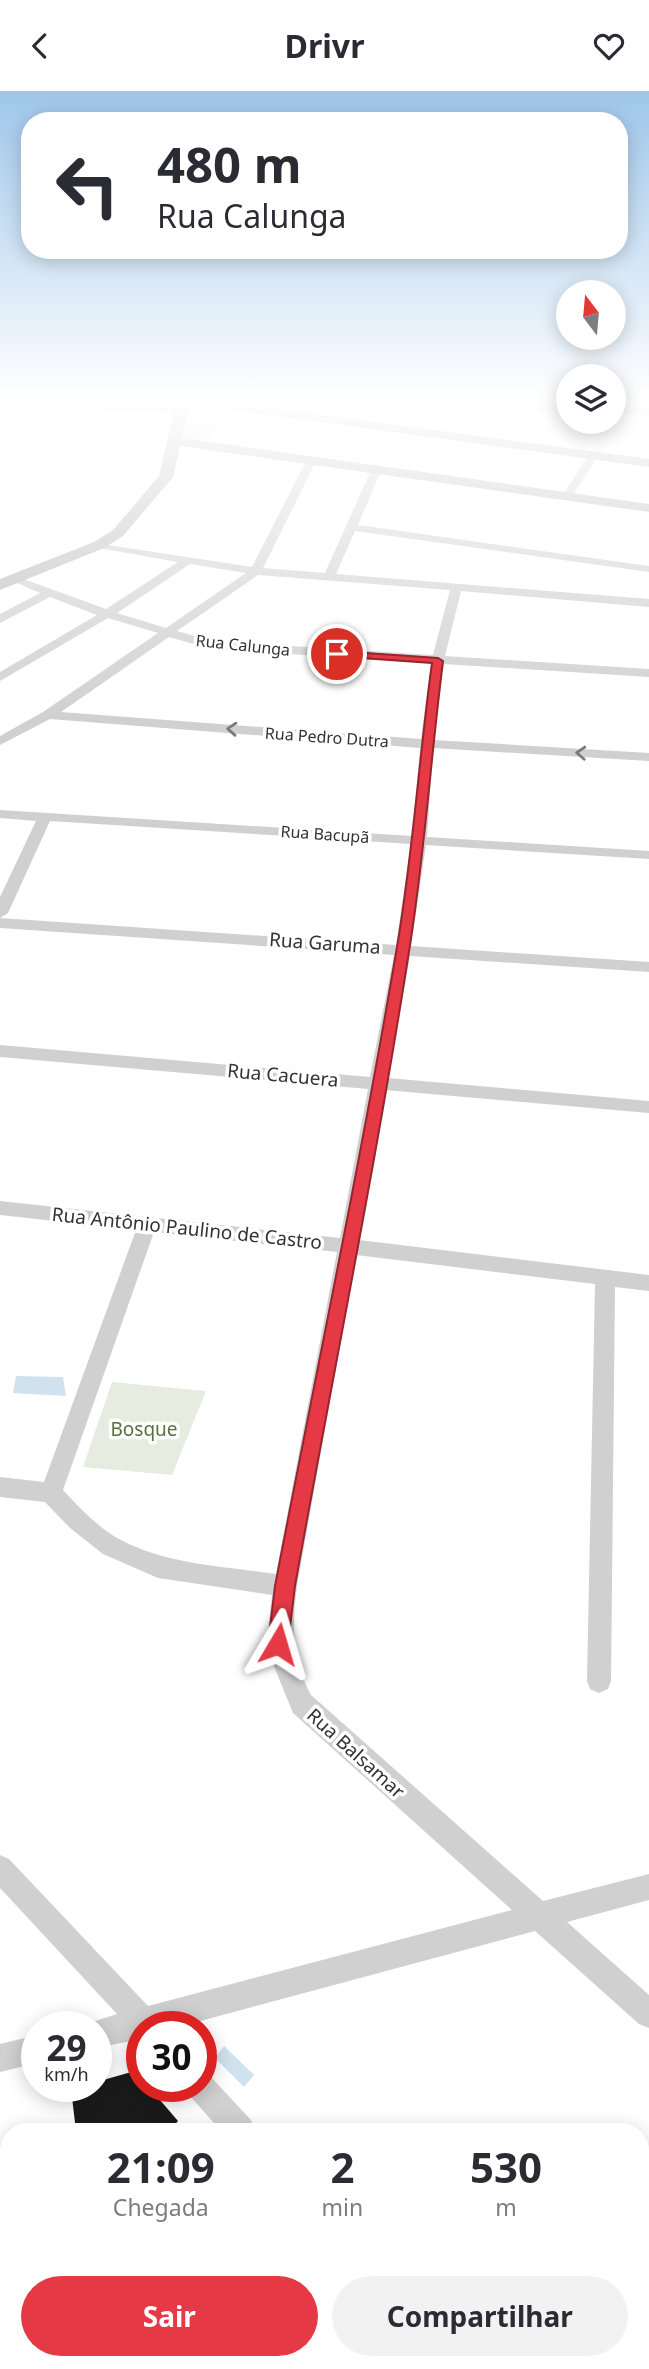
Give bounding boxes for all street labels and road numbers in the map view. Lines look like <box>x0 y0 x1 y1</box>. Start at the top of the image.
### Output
street label: Rua Calunga <box>195 629 291 661</box>
street label: Rua Pedro Dutra <box>264 722 390 752</box>
street label: Rua Bacupã <box>280 820 370 848</box>
street label: Rua Garuma <box>268 926 382 960</box>
street label: Rua Cacuera <box>226 1057 340 1093</box>
street label: Rua Antônio Paulino de Castro <box>51 1201 323 1255</box>
street label: Rua Balsamar <box>302 1702 411 1804</box>

